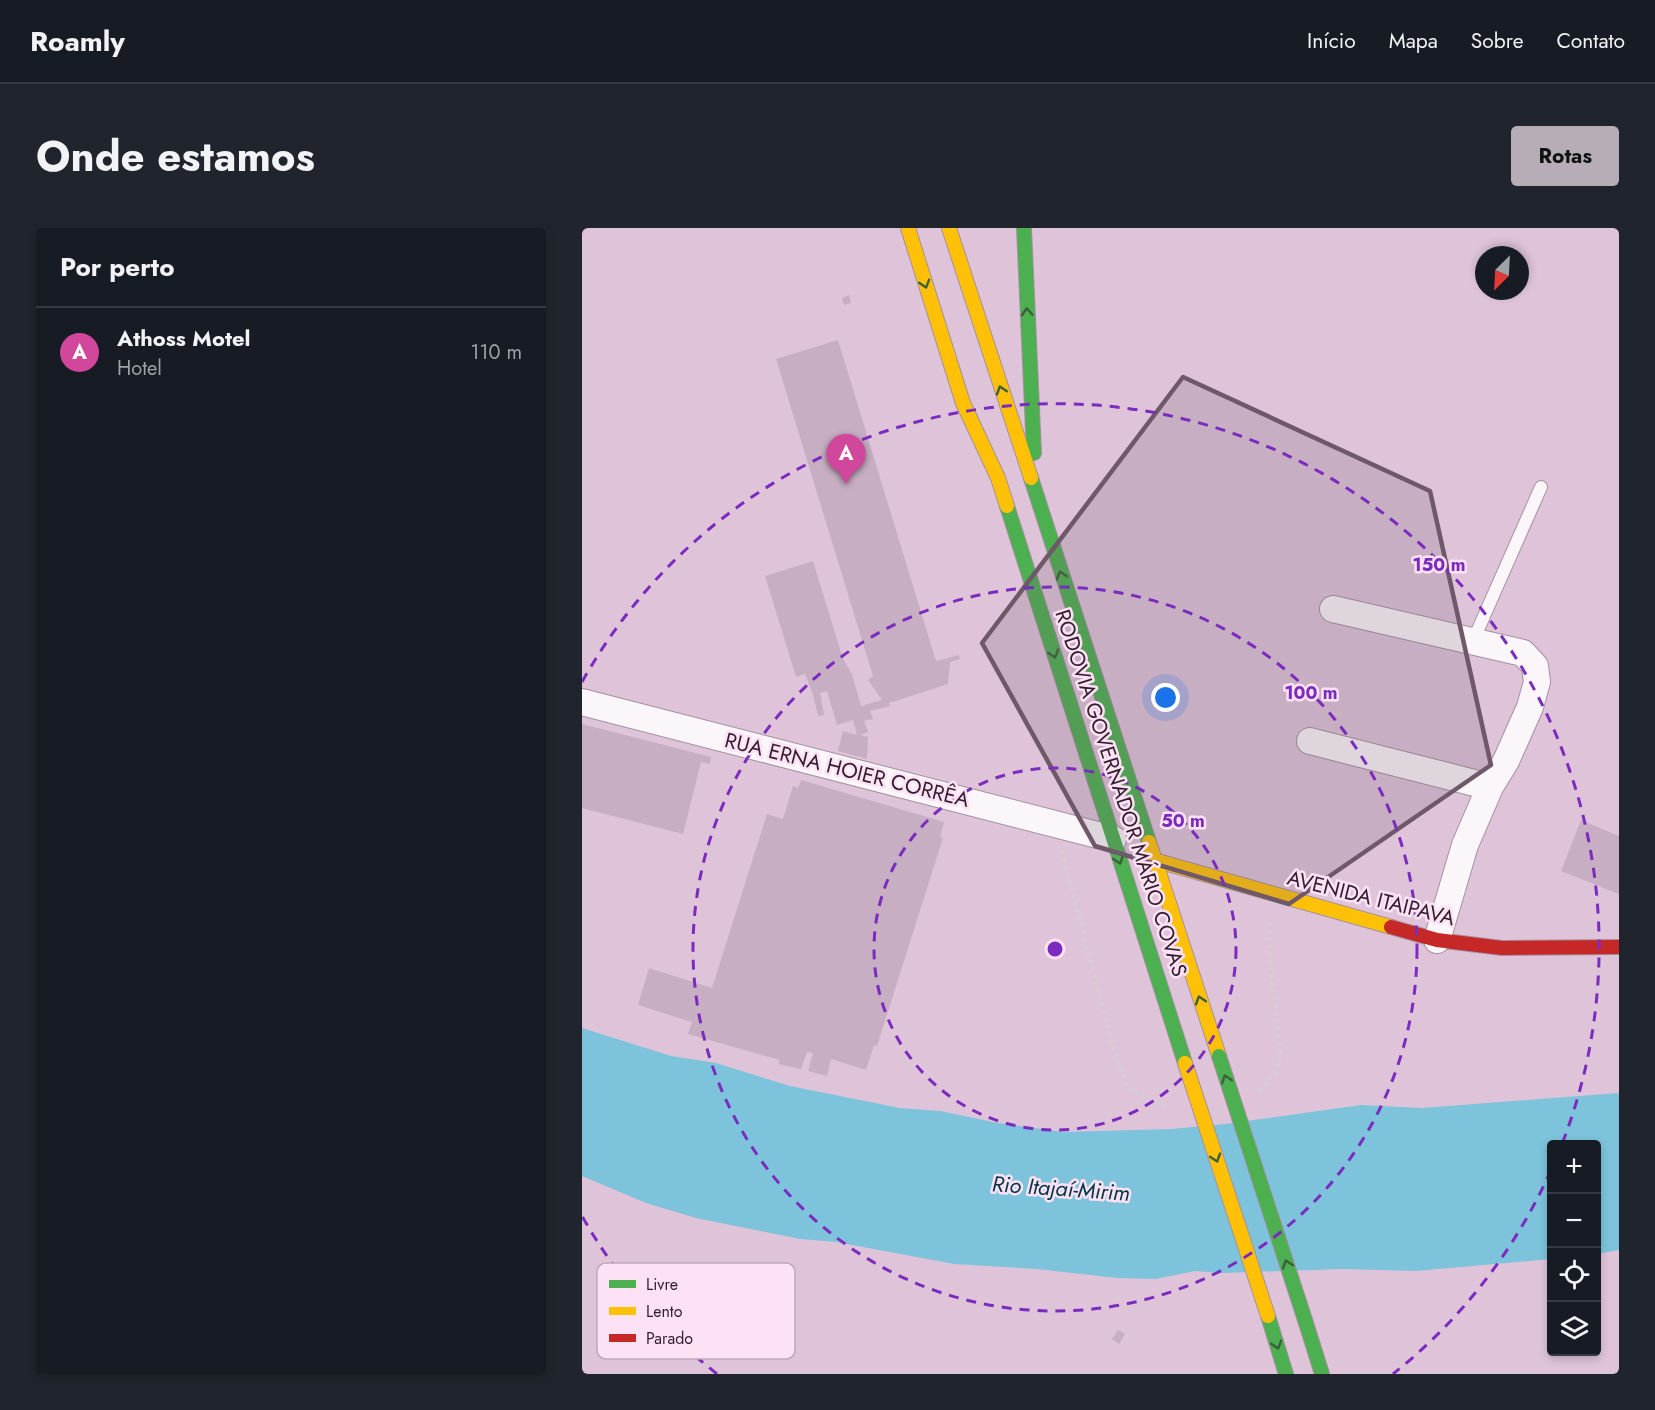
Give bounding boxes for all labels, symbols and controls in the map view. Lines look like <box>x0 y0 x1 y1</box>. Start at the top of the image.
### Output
text: Roamly <box>30 21 125 62</box>
text: Início <box>1307 26 1356 56</box>
text: Mapa <box>1389 26 1438 56</box>
text: Sobre <box>1471 26 1523 56</box>
text: Contato <box>1556 26 1625 56</box>
text: Onde estamos <box>36 126 315 187</box>
button: Rotas <box>1511 126 1619 186</box>
north arrow <box>1475 246 1529 300</box>
text: Por perto <box>60 248 174 286</box>
one-way arrow <box>918 278 930 289</box>
one-way arrow <box>1020 308 1033 317</box>
text: Athoss Motel <box>117 322 250 354</box>
text: A <box>72 338 87 367</box>
text: 110 m <box>470 338 522 367</box>
text: Hotel <box>117 354 162 383</box>
one-way arrow <box>996 385 1008 396</box>
pin: A <box>826 434 866 484</box>
text: 150 m <box>1413 552 1465 578</box>
one-way arrow <box>1056 570 1069 581</box>
street label: RODOVIA GOVERNADOR MÁRIO COVAS <box>1047 606 1195 980</box>
one-way arrow <box>1047 648 1059 659</box>
text: 100 m <box>1284 680 1338 706</box>
your location <box>1151 683 1180 712</box>
street label: RUA ERNA HOIER CORRÊA <box>722 725 973 815</box>
text: 50 m <box>1161 808 1205 834</box>
one-way arrow <box>1112 854 1125 865</box>
street label: AVENIDA ITAIPAVA <box>1284 863 1458 933</box>
centre of rings <box>1045 939 1065 959</box>
one-way arrow <box>1195 995 1207 1006</box>
one-way arrow <box>1221 1074 1233 1085</box>
map controls <box>1547 1140 1601 1356</box>
button: + <box>1547 1140 1601 1194</box>
one-way arrow <box>1209 1152 1222 1163</box>
water label: Rio Itajaí-Mirim <box>991 1167 1131 1209</box>
button: − <box>1547 1194 1601 1248</box>
button: locate <box>1547 1248 1601 1302</box>
one-way arrow <box>1281 1259 1294 1270</box>
legend <box>597 1263 795 1359</box>
text: Livre <box>646 1273 678 1296</box>
text: Lento <box>646 1300 683 1323</box>
button: layers <box>1547 1302 1601 1356</box>
text: Parado <box>646 1327 693 1350</box>
one-way arrow <box>1270 1339 1282 1350</box>

